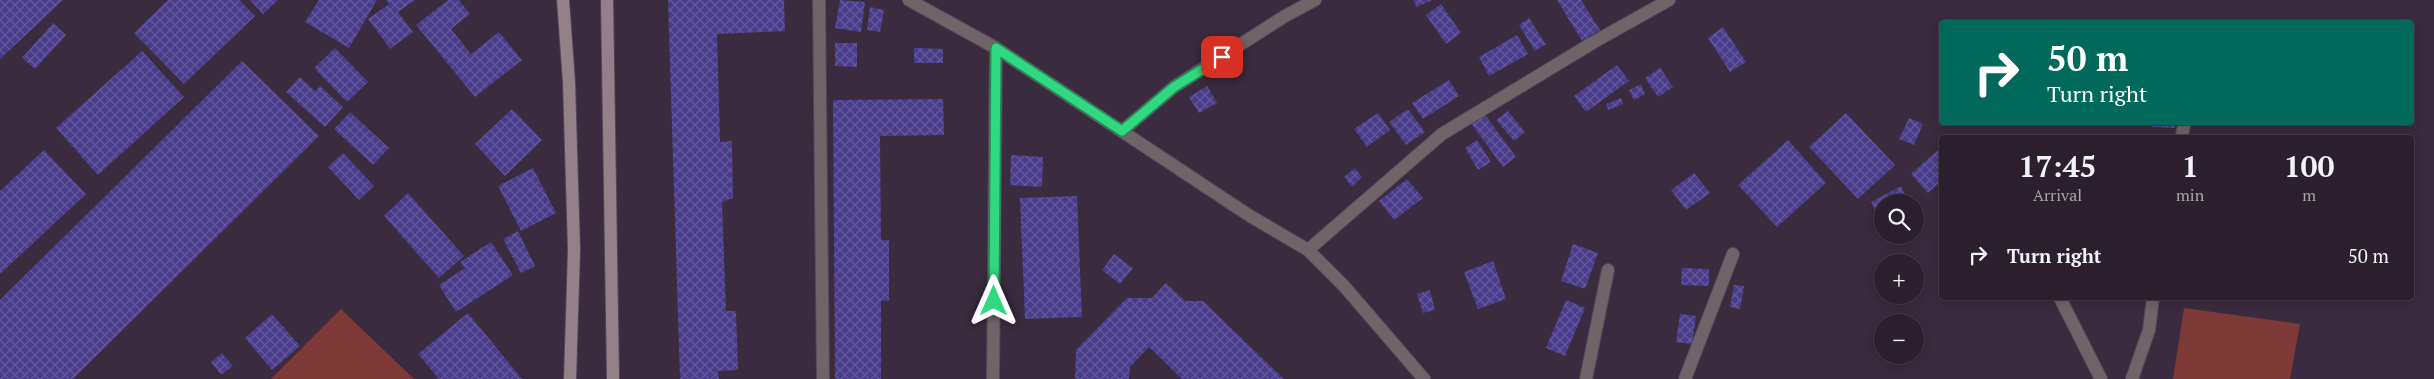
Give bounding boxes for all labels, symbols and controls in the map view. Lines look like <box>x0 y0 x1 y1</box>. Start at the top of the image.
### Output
text: 50 m <box>2047 35 2128 81</box>
pin <box>1201 36 1243 78</box>
icon: right <box>1964 40 2029 105</box>
icon: arrive <box>1208 43 1236 71</box>
text: Turn right <box>2047 79 2147 108</box>
text: 17:45 <box>2018 146 2097 186</box>
text: 1 <box>2182 146 2199 186</box>
text: 100 <box>2284 146 2335 186</box>
text: Arrival <box>2033 184 2082 206</box>
text: min <box>2176 184 2204 206</box>
text: m <box>2302 184 2316 206</box>
map controls <box>1874 194 1924 364</box>
button: search <box>1874 194 1924 244</box>
icon: right <box>1964 241 1992 269</box>
text: Turn right <box>2007 243 2101 268</box>
text: 50 m <box>2348 243 2389 268</box>
button: + <box>1874 254 1924 304</box>
position arrow <box>967 274 1019 326</box>
button: − <box>1874 314 1924 364</box>

